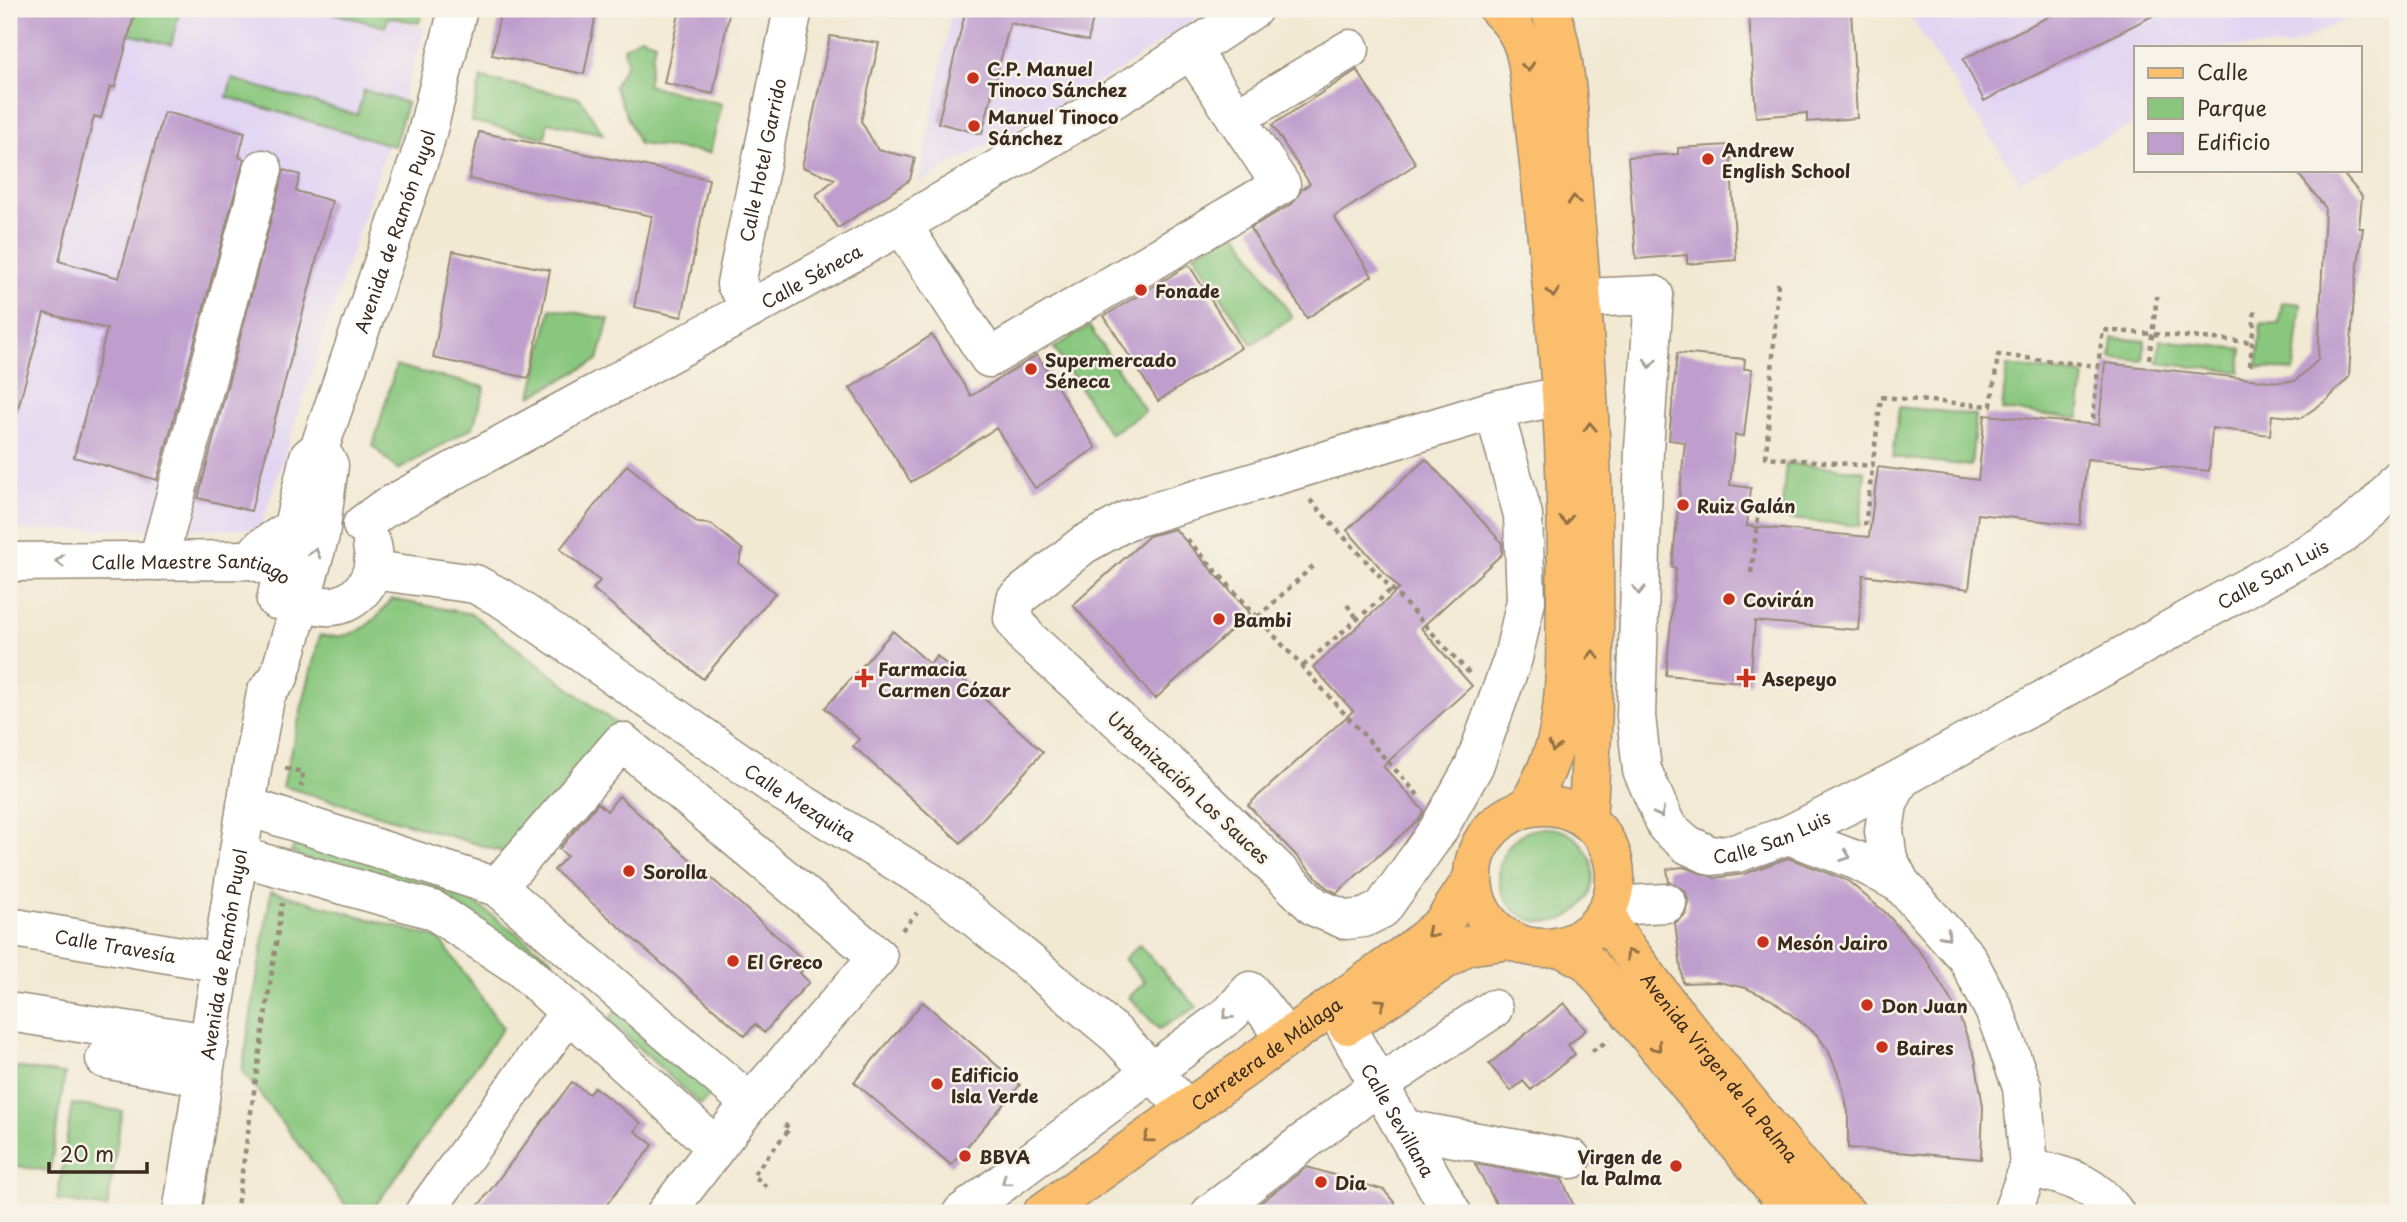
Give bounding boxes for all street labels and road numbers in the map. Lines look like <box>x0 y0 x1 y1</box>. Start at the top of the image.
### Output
street label: Calle Hotel Garrido <box>732 75 792 244</box>
street label: Avenida de Ramón Puyol <box>347 127 441 336</box>
street label: Calle Séneca <box>756 236 867 314</box>
street label: Calle San Luis <box>2212 532 2333 615</box>
street label: Calle Maestre Santiago <box>91 547 298 590</box>
street label: Urbanización Los Sauces <box>1102 704 1276 870</box>
street label: Calle Mezquita <box>739 756 862 848</box>
street label: Calle San Luis <box>1711 803 1835 869</box>
street label: Avenida de Ramón Puyol <box>193 847 253 1062</box>
street label: Calle Travesía <box>53 921 179 969</box>
street label: Avenida Virgen de la Palma <box>1635 967 1806 1168</box>
street label: Carretera de Málaga <box>1185 990 1347 1116</box>
street label: Calle Sevillana <box>1355 1058 1442 1182</box>

